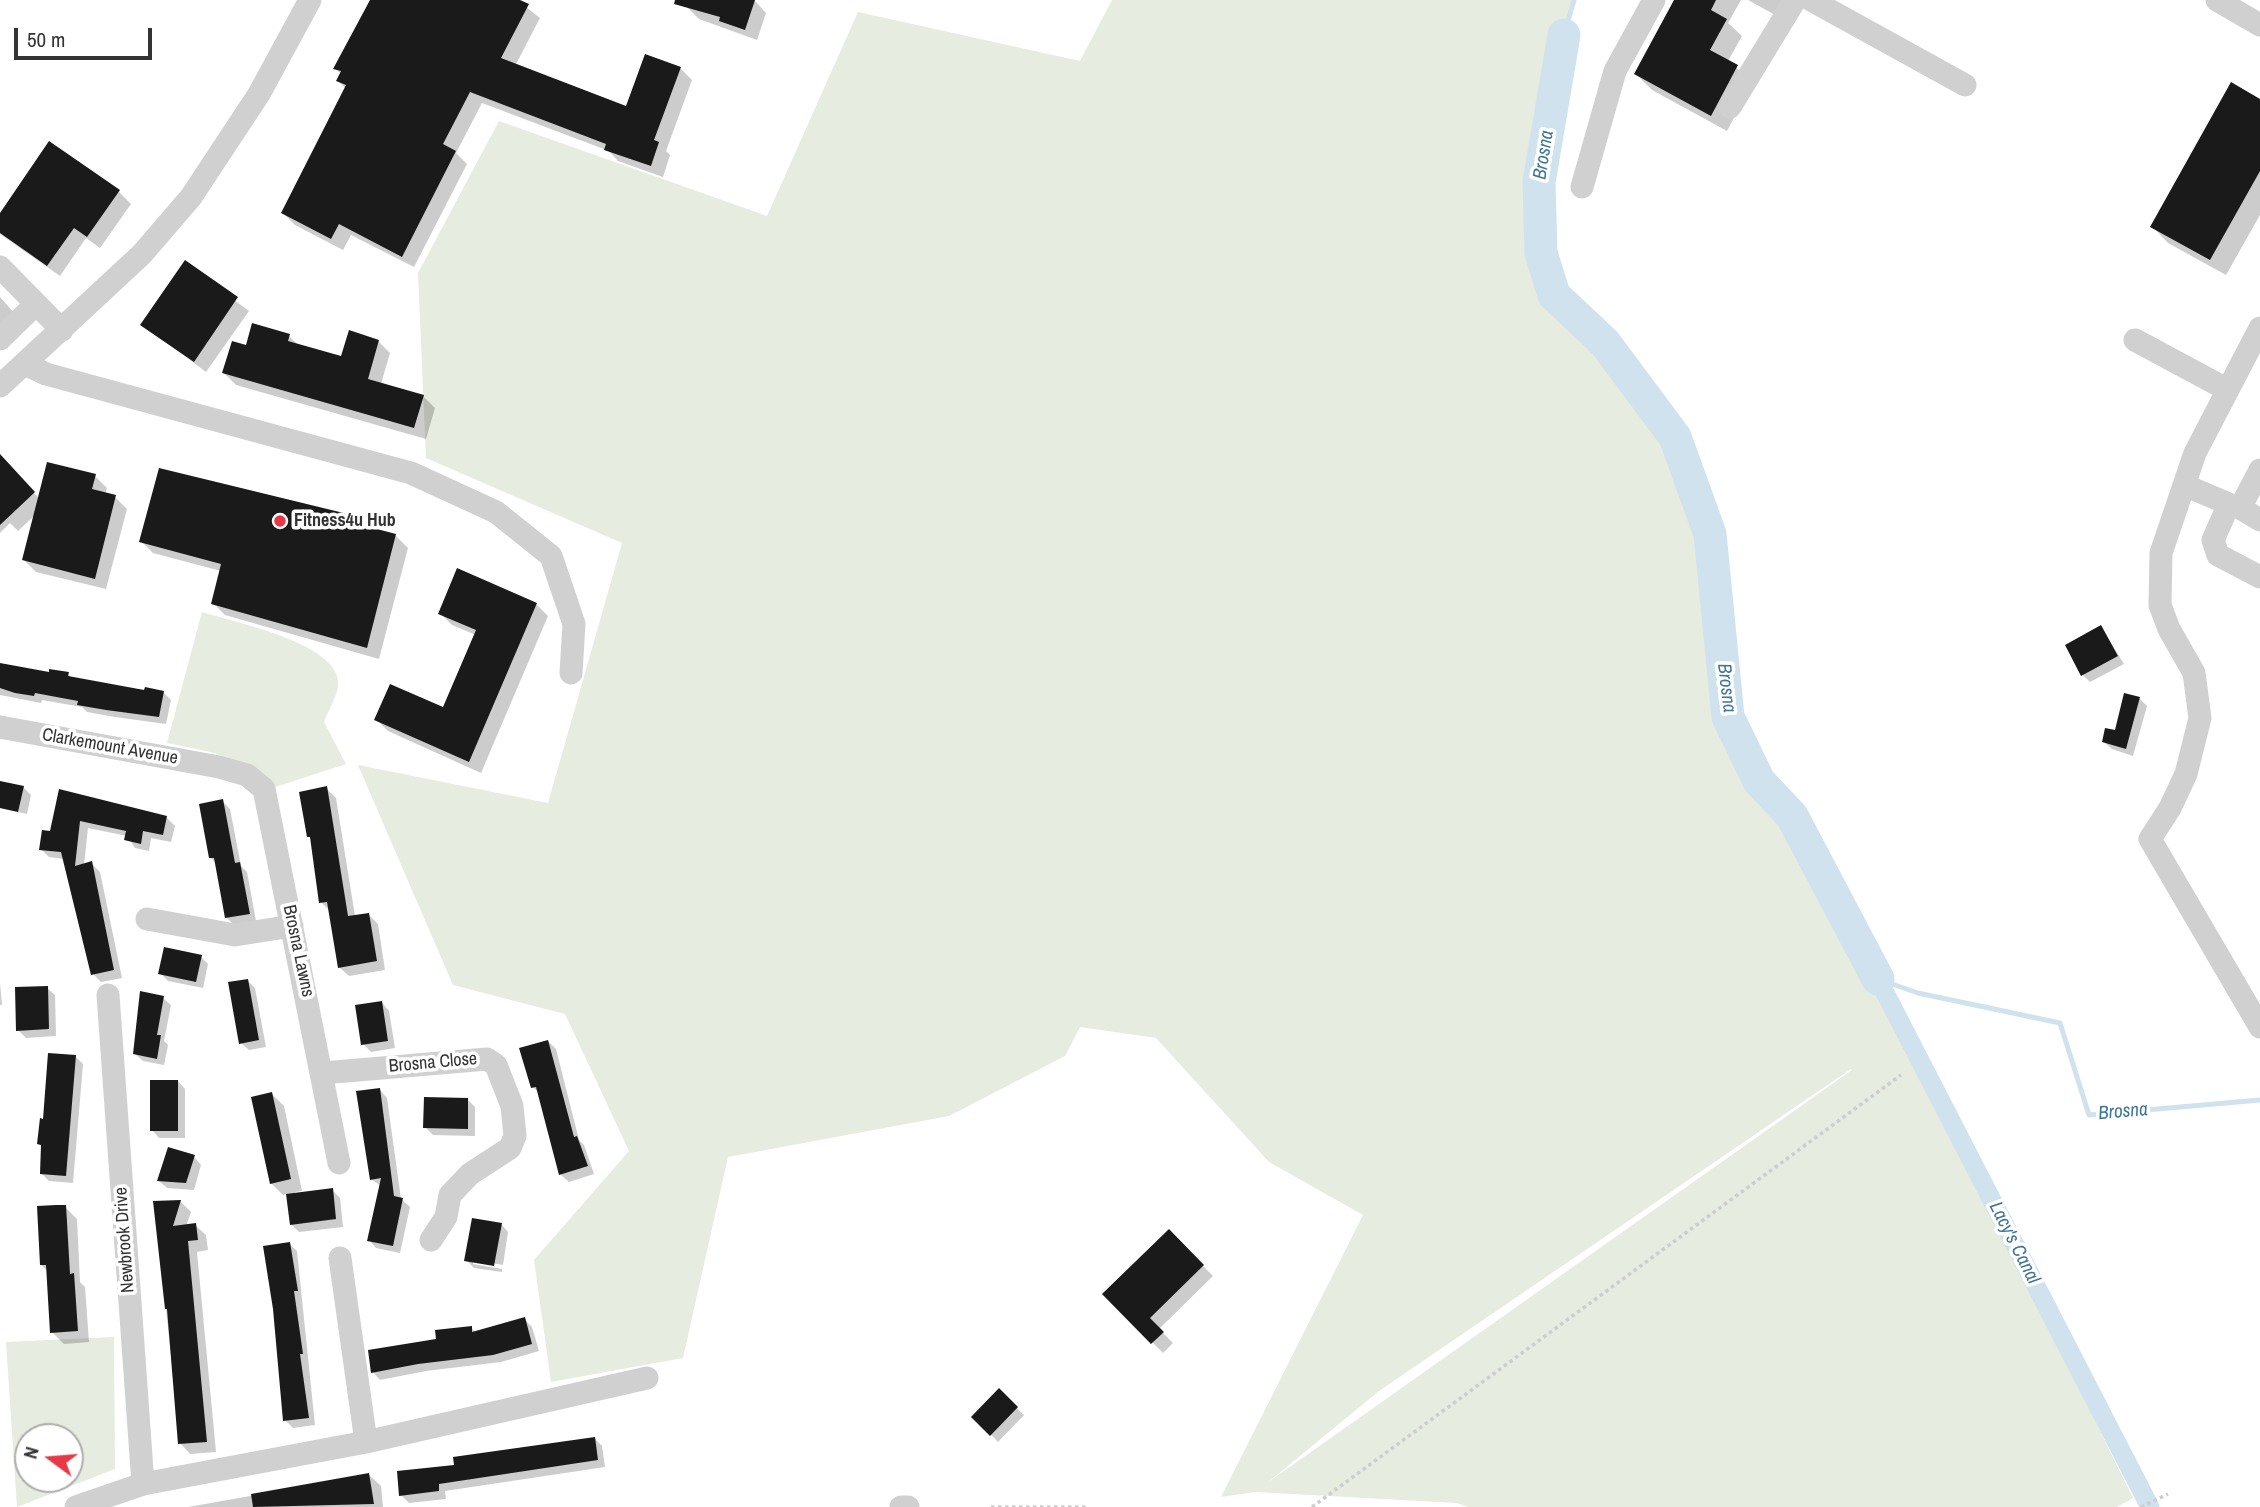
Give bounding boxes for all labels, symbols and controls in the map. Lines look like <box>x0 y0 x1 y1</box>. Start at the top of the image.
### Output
scale bar <box>18 14 156 58</box>
text: 50 m <box>27 25 65 54</box>
water label: Brosna <box>1529 129 1559 181</box>
place label: Fitness4u Hub <box>294 510 396 532</box>
marker: Fitness4u Hub <box>272 513 288 529</box>
water label: Brosna <box>1712 662 1740 714</box>
street label: Clarkemount Avenue <box>40 724 180 770</box>
street label: Brosna Lawns <box>278 903 318 999</box>
street label: Brosna Close <box>388 1048 478 1078</box>
water label: Brosna <box>2097 1098 2149 1126</box>
street label: Newbrook Drive <box>111 1186 139 1294</box>
water label: Lacy's Canal <box>1984 1198 2044 1288</box>
north arrow <box>14 1423 84 1493</box>
text: N <box>17 1444 45 1462</box>

